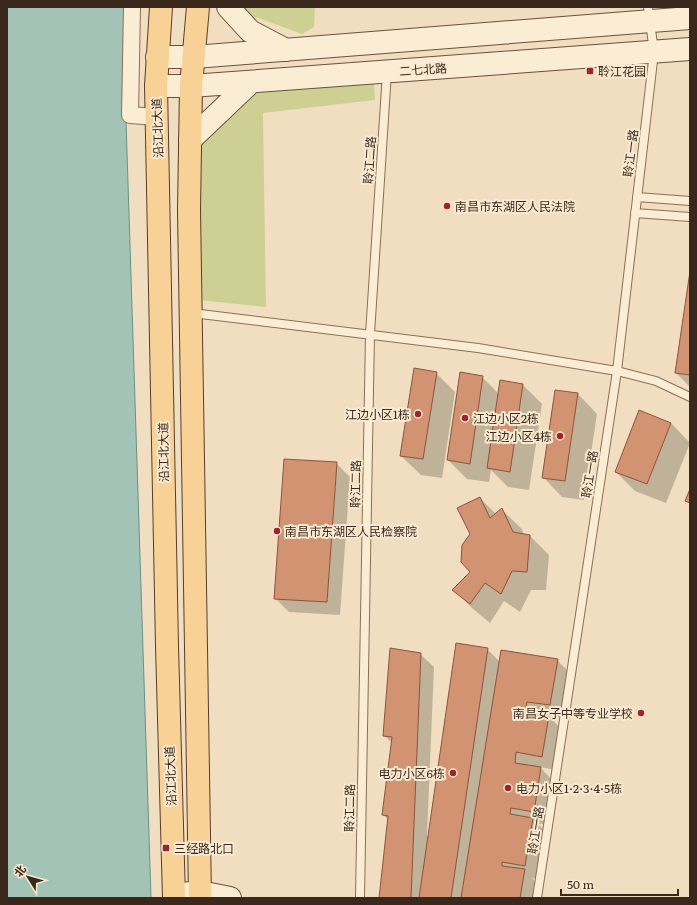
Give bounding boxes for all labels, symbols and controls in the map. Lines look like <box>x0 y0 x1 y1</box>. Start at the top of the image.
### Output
street label: 二七北路 <box>398 58 448 80</box>
place label: 聆江花园 <box>598 62 646 80</box>
marker: 聆江花园 <box>585 66 595 76</box>
street label: 沿江北大道 <box>147 98 167 158</box>
street label: 聆江一路 <box>618 128 642 178</box>
street label: 聆江二路 <box>358 135 380 185</box>
place label: 南昌市东湖区人民法院 <box>455 197 575 215</box>
marker: 南昌市东湖区人民法院 <box>442 201 452 211</box>
place label: 江边小区1栋 <box>345 405 410 423</box>
marker: 江边小区1栋 <box>413 409 423 419</box>
place label: 江边小区2栋 <box>473 409 539 427</box>
marker: 江边小区2栋 <box>460 413 470 423</box>
street label: 沿江北大道 <box>153 422 173 482</box>
place label: 江边小区4栋 <box>485 427 552 445</box>
marker: 江边小区4栋 <box>555 431 565 441</box>
street label: 聆江一路 <box>576 449 602 499</box>
street label: 聆江二路 <box>346 460 364 508</box>
place label: 南昌市东湖区人民检察院 <box>285 522 417 540</box>
marker: 南昌市东湖区人民检察院 <box>272 526 282 536</box>
place label: 南昌女子中等专业学校 <box>513 704 633 722</box>
marker: 南昌女子中等专业学校 <box>636 708 646 718</box>
street label: 沿江北大道 <box>160 746 180 806</box>
place label: 电力小区6栋 <box>379 764 445 782</box>
marker: 电力小区6栋 <box>448 768 458 778</box>
place label: 电力小区1·2·3·4·5栋 <box>516 779 622 797</box>
marker: 电力小区1·2·3·4·5栋 <box>503 783 513 793</box>
street label: 聆江二路 <box>340 784 358 832</box>
street label: 聆江一路 <box>522 805 548 855</box>
place label: 三经路北口 <box>174 839 234 857</box>
marker: 三经路北口 <box>161 843 171 853</box>
north arrow <box>8 857 48 897</box>
text: 北 <box>10 861 29 880</box>
scale bar <box>561 871 678 897</box>
text: 50 m <box>567 875 594 893</box>

